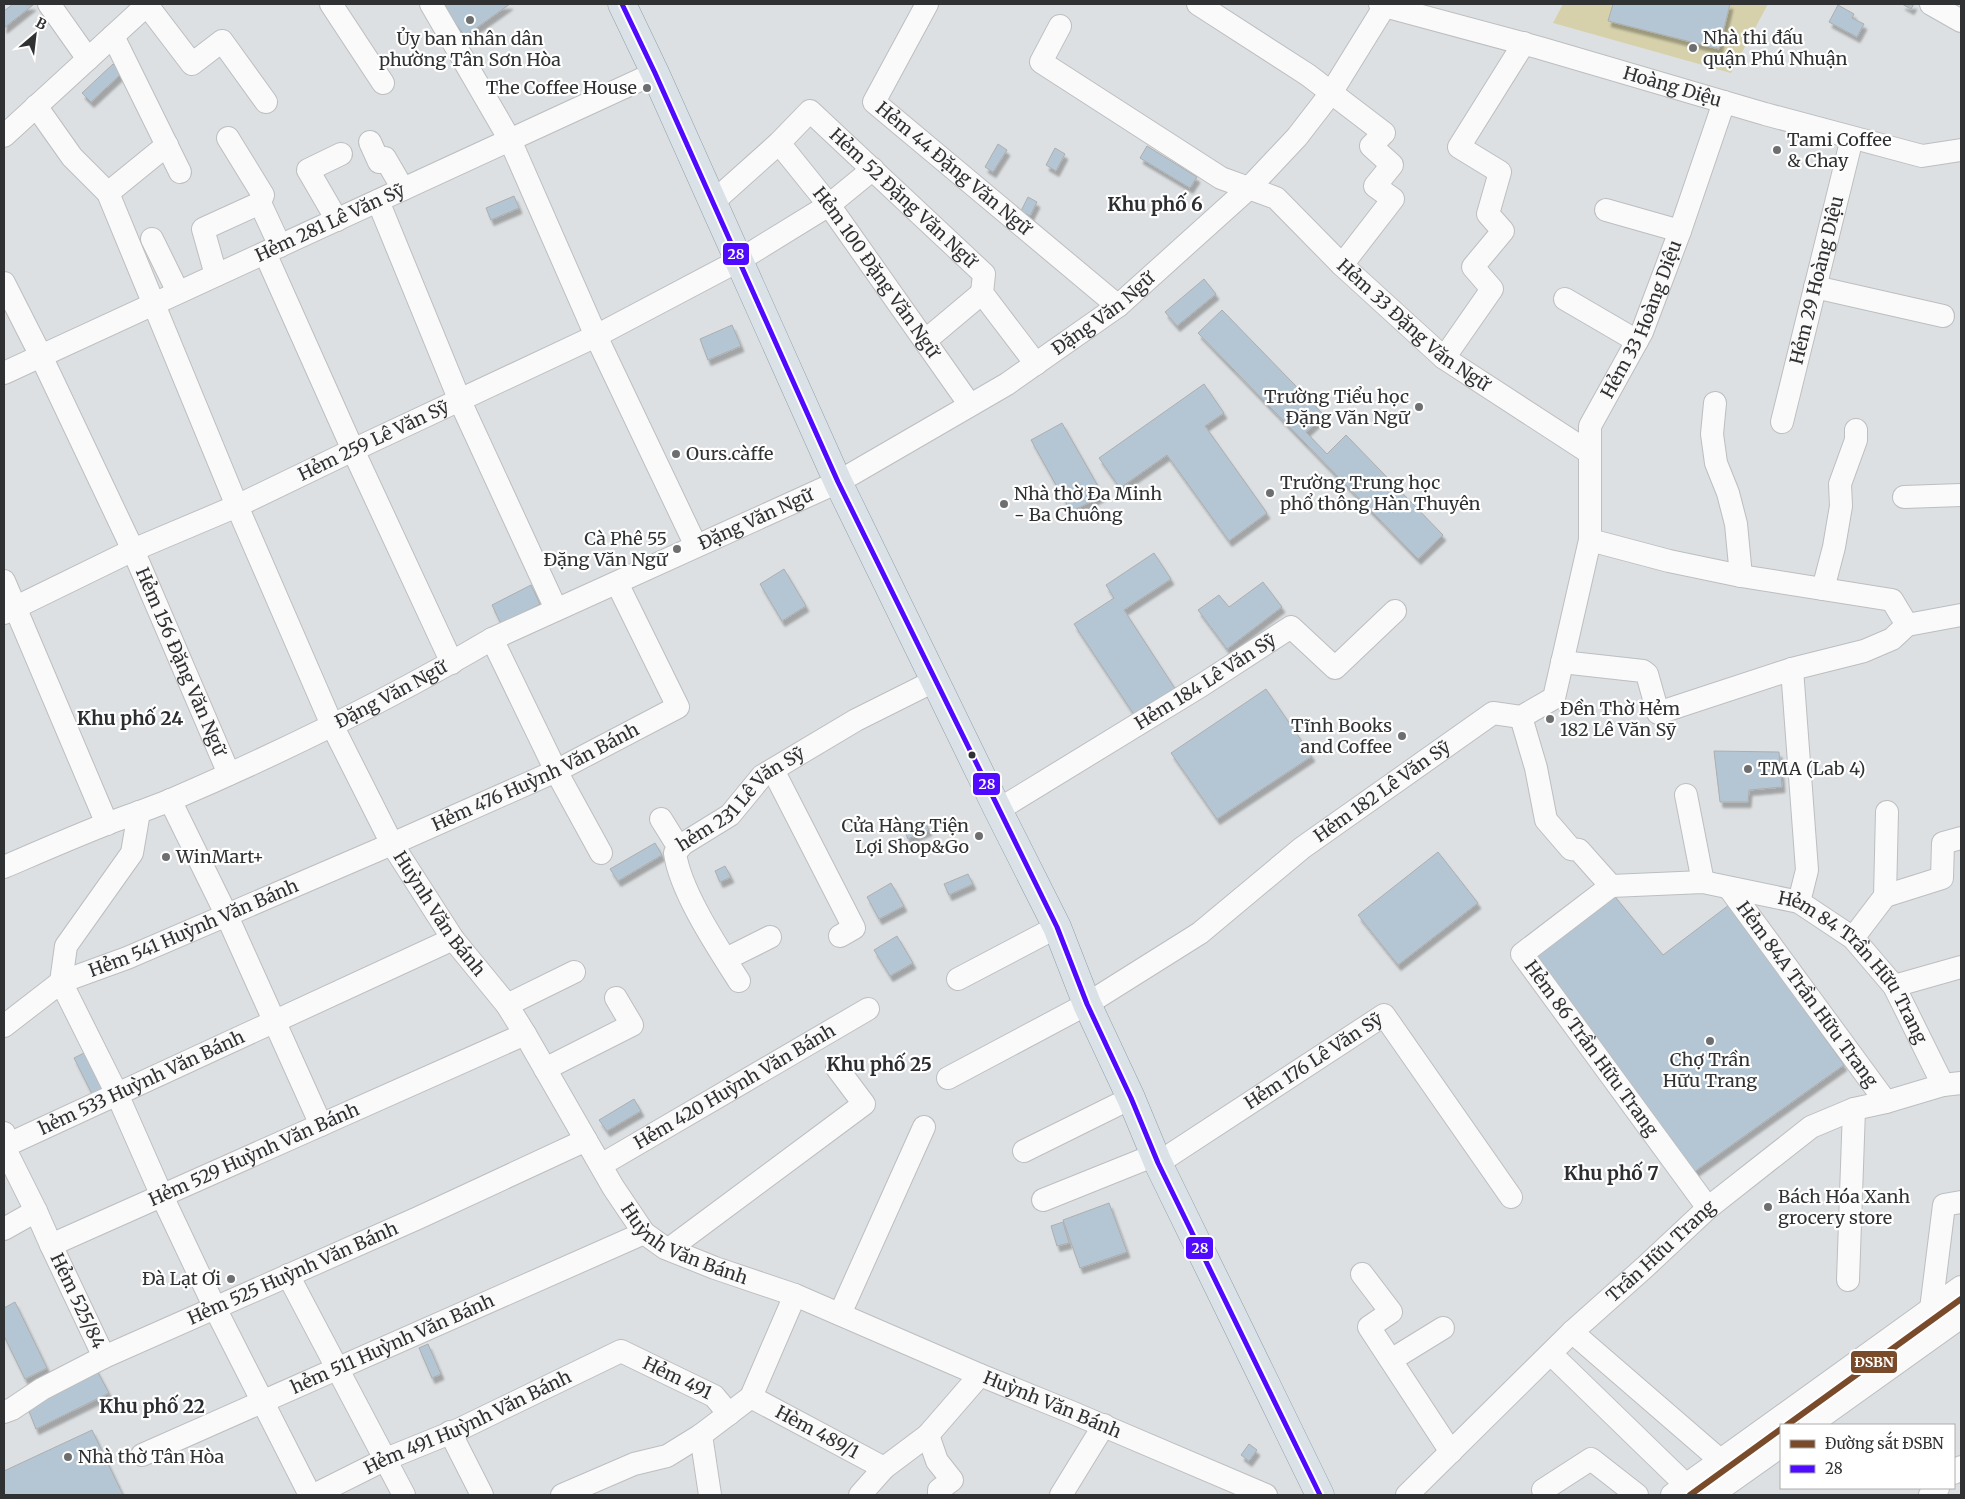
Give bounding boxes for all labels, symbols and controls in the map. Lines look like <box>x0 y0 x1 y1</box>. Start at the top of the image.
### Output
north arrow <box>10 10 60 60</box>
text: B <box>33 13 50 34</box>
marker: Ủy ban nhân dân phường Tân Sơn Hòa <box>464 14 476 26</box>
place label: Nhà thi đấu quận Phú Nhuận <box>1703 26 1848 70</box>
place label: Ủy ban nhân dân phường Tân Sơn Hòa <box>379 27 561 71</box>
marker: Nhà thi đấu quận Phú Nhuận <box>1687 42 1699 54</box>
street label: Hoàng Diệu <box>1621 61 1724 112</box>
place label: The Coffee House <box>486 76 637 99</box>
marker: The Coffee House <box>641 82 653 94</box>
street label: Hẻm 44 Đặng Văn Ngữ <box>871 96 1038 241</box>
street label: Hẻm 52 Đặng Văn Ngữ <box>825 123 983 274</box>
place label: Tami Coffee & Chay <box>1787 128 1892 172</box>
marker: Tami Coffee & Chay <box>1771 144 1783 156</box>
street label: Hẻm 281 Lê Văn Sỹ <box>251 178 409 267</box>
street label: Hẻm 100 Đặng Văn Ngữ <box>808 182 946 363</box>
district label: Khu phố 6 <box>1107 192 1203 216</box>
street label: Hẻm 29 Hoàng Diệu <box>1785 194 1848 367</box>
street label: Hẻm 33 Hoàng Diệu <box>1596 237 1687 402</box>
line badge: 28 <box>722 242 750 266</box>
text: 28 <box>728 245 745 263</box>
street label: Hẻm 33 Đặng Văn Ngữ <box>1332 254 1496 397</box>
street label: Đặng Văn Ngữ <box>1047 266 1160 360</box>
place label: Trường Tiểu học Đặng Văn Ngữ <box>1264 385 1411 429</box>
street label: Hẻm 259 Lê Văn Sỹ <box>294 394 453 486</box>
marker: Trường Tiểu học Đặng Văn Ngữ <box>1413 401 1425 413</box>
place label: Ours.càffe <box>686 442 773 465</box>
marker: Ours.càffe <box>670 448 682 460</box>
place label: Trường Trung học phổ thông Hàn Thuyên <box>1280 471 1481 515</box>
street label: Đặng Văn Ngữ <box>695 482 818 555</box>
place label: Nhà thờ Đa Minh - Ba Chuông <box>1014 482 1162 526</box>
marker: Trường Trung học phổ thông Hàn Thuyên <box>1264 487 1276 499</box>
marker: Nhà thờ Đa Minh - Ba Chuông <box>998 498 1010 510</box>
place label: Cà Phê 55 Đặng Văn Ngữ <box>544 527 669 571</box>
marker: Cà Phê 55 Đặng Văn Ngữ <box>671 543 683 555</box>
street label: Hẻm 156 Đặng Văn Ngữ <box>131 564 232 760</box>
street label: Hẻm 184 Lê Văn Sỹ <box>1130 628 1281 734</box>
street label: Đặng Văn Ngữ <box>331 654 452 733</box>
place label: Đền Thờ Hẻm 182 Lê Văn Sỹ <box>1560 697 1680 741</box>
district label: Khu phố 24 <box>77 706 183 730</box>
marker: Đền Thờ Hẻm 182 Lê Văn Sỹ <box>1544 713 1556 725</box>
place label: Tĩnh Books and Coffee <box>1291 714 1392 758</box>
street label: Hẻm 476 Huỳnh Văn Bánh <box>428 718 643 836</box>
marker: Tĩnh Books and Coffee <box>1396 730 1408 742</box>
street label: Hẻm 182 Lê Văn Sỹ <box>1309 734 1455 847</box>
street label: hẻm 231 Lê Văn Sỹ <box>672 741 809 856</box>
unlabelled marker <box>967 750 977 760</box>
place label: TMA (Lab 4) <box>1758 757 1866 780</box>
marker: TMA (Lab 4) <box>1742 763 1754 775</box>
line badge: 28 <box>972 772 1001 796</box>
text: 28 <box>979 775 996 793</box>
place label: Cửa Hàng Tiện Lợi Shop&Go <box>841 814 969 858</box>
marker: Cửa Hàng Tiện Lợi Shop&Go <box>973 830 985 842</box>
place label: WinMart+ <box>175 845 264 868</box>
street label: Huỳnh Văn Bánh <box>388 846 491 981</box>
marker: WinMart+ <box>160 851 172 863</box>
street label: Hẻm 541 Huỳnh Văn Bánh <box>85 874 302 982</box>
street label: Hẻm 84 Trần Hữu Trang <box>1776 886 1933 1047</box>
street label: Hẻm 84A Trần Hữu Trang <box>1732 897 1883 1092</box>
street label: Hẻm 86 Trần Hữu Trang <box>1520 956 1664 1141</box>
street label: Hẻm 176 Lê Văn Sỹ <box>1240 1007 1387 1114</box>
street label: Hẻm 420 Huỳnh Văn Bánh <box>630 1019 839 1154</box>
street label: hẻm 533 Huỳnh Văn Bánh <box>35 1025 248 1140</box>
marker: Chợ Trần Hữu Trang <box>1704 1035 1716 1047</box>
place label: Chợ Trần Hữu Trang <box>1663 1048 1757 1092</box>
district label: Khu phố 25 <box>826 1052 932 1076</box>
street label: Hẻm 529 Huỳnh Văn Bánh <box>145 1097 363 1211</box>
district label: Khu phố 7 <box>1563 1161 1659 1185</box>
place label: Bách Hóa Xanh grocery store <box>1778 1185 1910 1229</box>
street label: Trần Hữu Trang <box>1601 1195 1720 1307</box>
street label: Huỳnh Văn Bánh <box>616 1198 751 1289</box>
marker: Bách Hóa Xanh grocery store <box>1762 1201 1774 1213</box>
street label: Hẻm 525 Huỳnh Văn Bánh <box>184 1216 401 1329</box>
line badge: 28 <box>1185 1236 1214 1260</box>
text: 28 <box>1192 1239 1209 1257</box>
street label: Hẻm 525/84 <box>46 1249 110 1352</box>
place label: Đà Lạt Ơi <box>142 1267 221 1290</box>
marker: Đà Lạt Ơi <box>225 1273 237 1285</box>
street label: hẻm 511 Huỳnh Văn Bánh <box>287 1289 498 1399</box>
line badge: ĐSBN <box>1850 1350 1898 1374</box>
street label: Hẻm 491 <box>639 1351 716 1404</box>
text: ĐSBN <box>1854 1353 1894 1371</box>
street label: Hẻm 491 Huỳnh Văn Bánh <box>360 1365 575 1479</box>
street label: Huỳnh Văn Bánh <box>980 1366 1125 1443</box>
district label: Khu phố 22 <box>99 1394 205 1418</box>
street label: Hèm 489/1 <box>772 1400 863 1464</box>
legend <box>1780 1424 1955 1489</box>
text: Đường sắt ĐSBN <box>1825 1431 1944 1453</box>
place label: Nhà thờ Tân Hòa <box>78 1445 224 1468</box>
marker: Nhà thờ Tân Hòa <box>62 1451 74 1463</box>
text: 28 <box>1825 1459 1843 1478</box>

